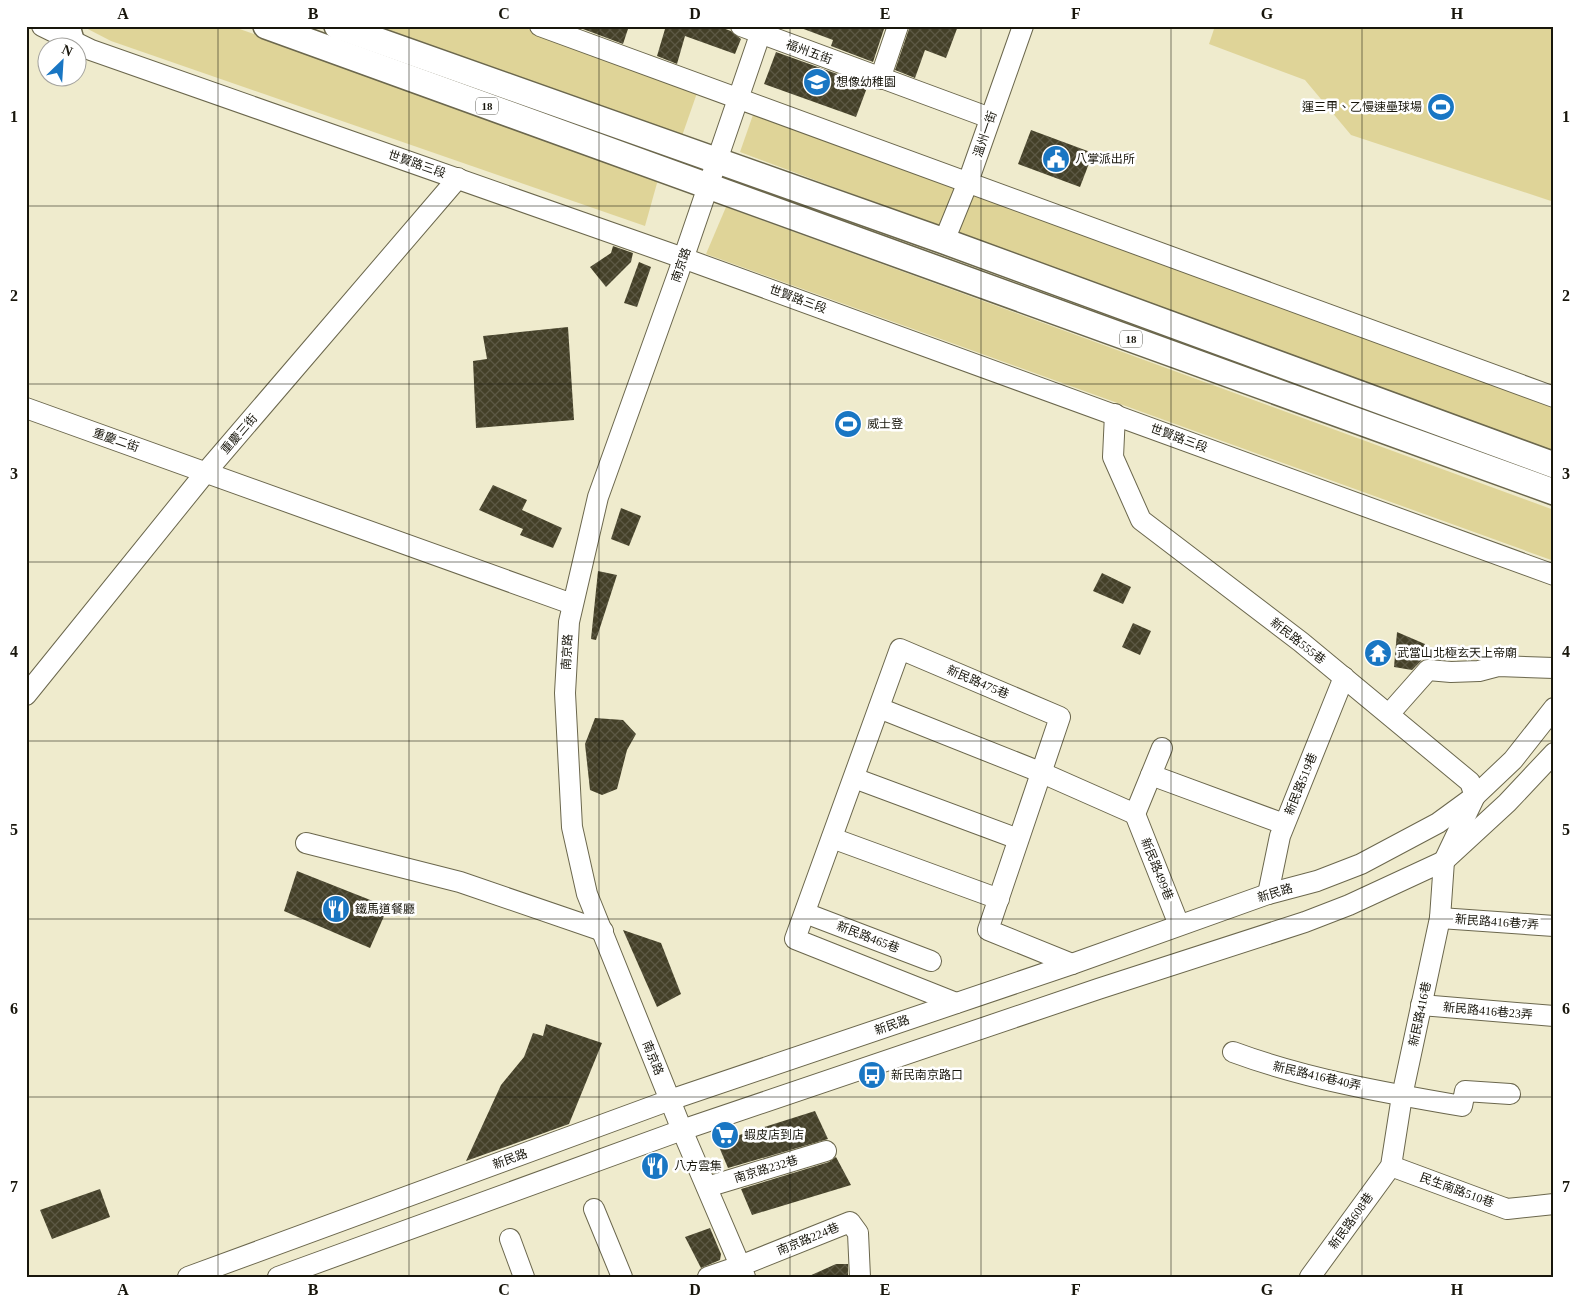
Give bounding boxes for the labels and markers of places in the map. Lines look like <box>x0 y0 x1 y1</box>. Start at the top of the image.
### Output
school or university icon: 想像幼稚園 <box>802 67 832 97</box>
place label: 想像幼稚園 <box>836 75 896 89</box>
sports icon: 運三甲、乙慢速壘球場 <box>1426 92 1456 122</box>
place label: 運三甲、乙慢速壘球場 <box>1302 100 1422 114</box>
public building icon: 八掌派出所 <box>1041 144 1071 174</box>
place label: 八掌派出所 <box>1075 152 1135 166</box>
sports icon: 威士登 <box>833 409 863 439</box>
place label: 威士登 <box>867 417 903 431</box>
temple icon: 武當山北極玄天上帝廟 <box>1363 638 1393 668</box>
place label: 武當山北極玄天上帝廟 <box>1397 646 1517 660</box>
restaurant icon: 鐵馬道餐廳 <box>321 894 351 924</box>
place label: 鐵馬道餐廳 <box>355 902 415 916</box>
bus stop icon: 新民南京路口 <box>857 1060 887 1090</box>
place label: 新民南京路口 <box>891 1068 963 1082</box>
supermarket icon: 蝦皮店到店 <box>710 1120 740 1150</box>
place label: 蝦皮店到店 <box>744 1128 804 1142</box>
restaurant icon: 八方雲集 <box>640 1151 670 1181</box>
place label: 八方雲集 <box>674 1159 722 1173</box>

